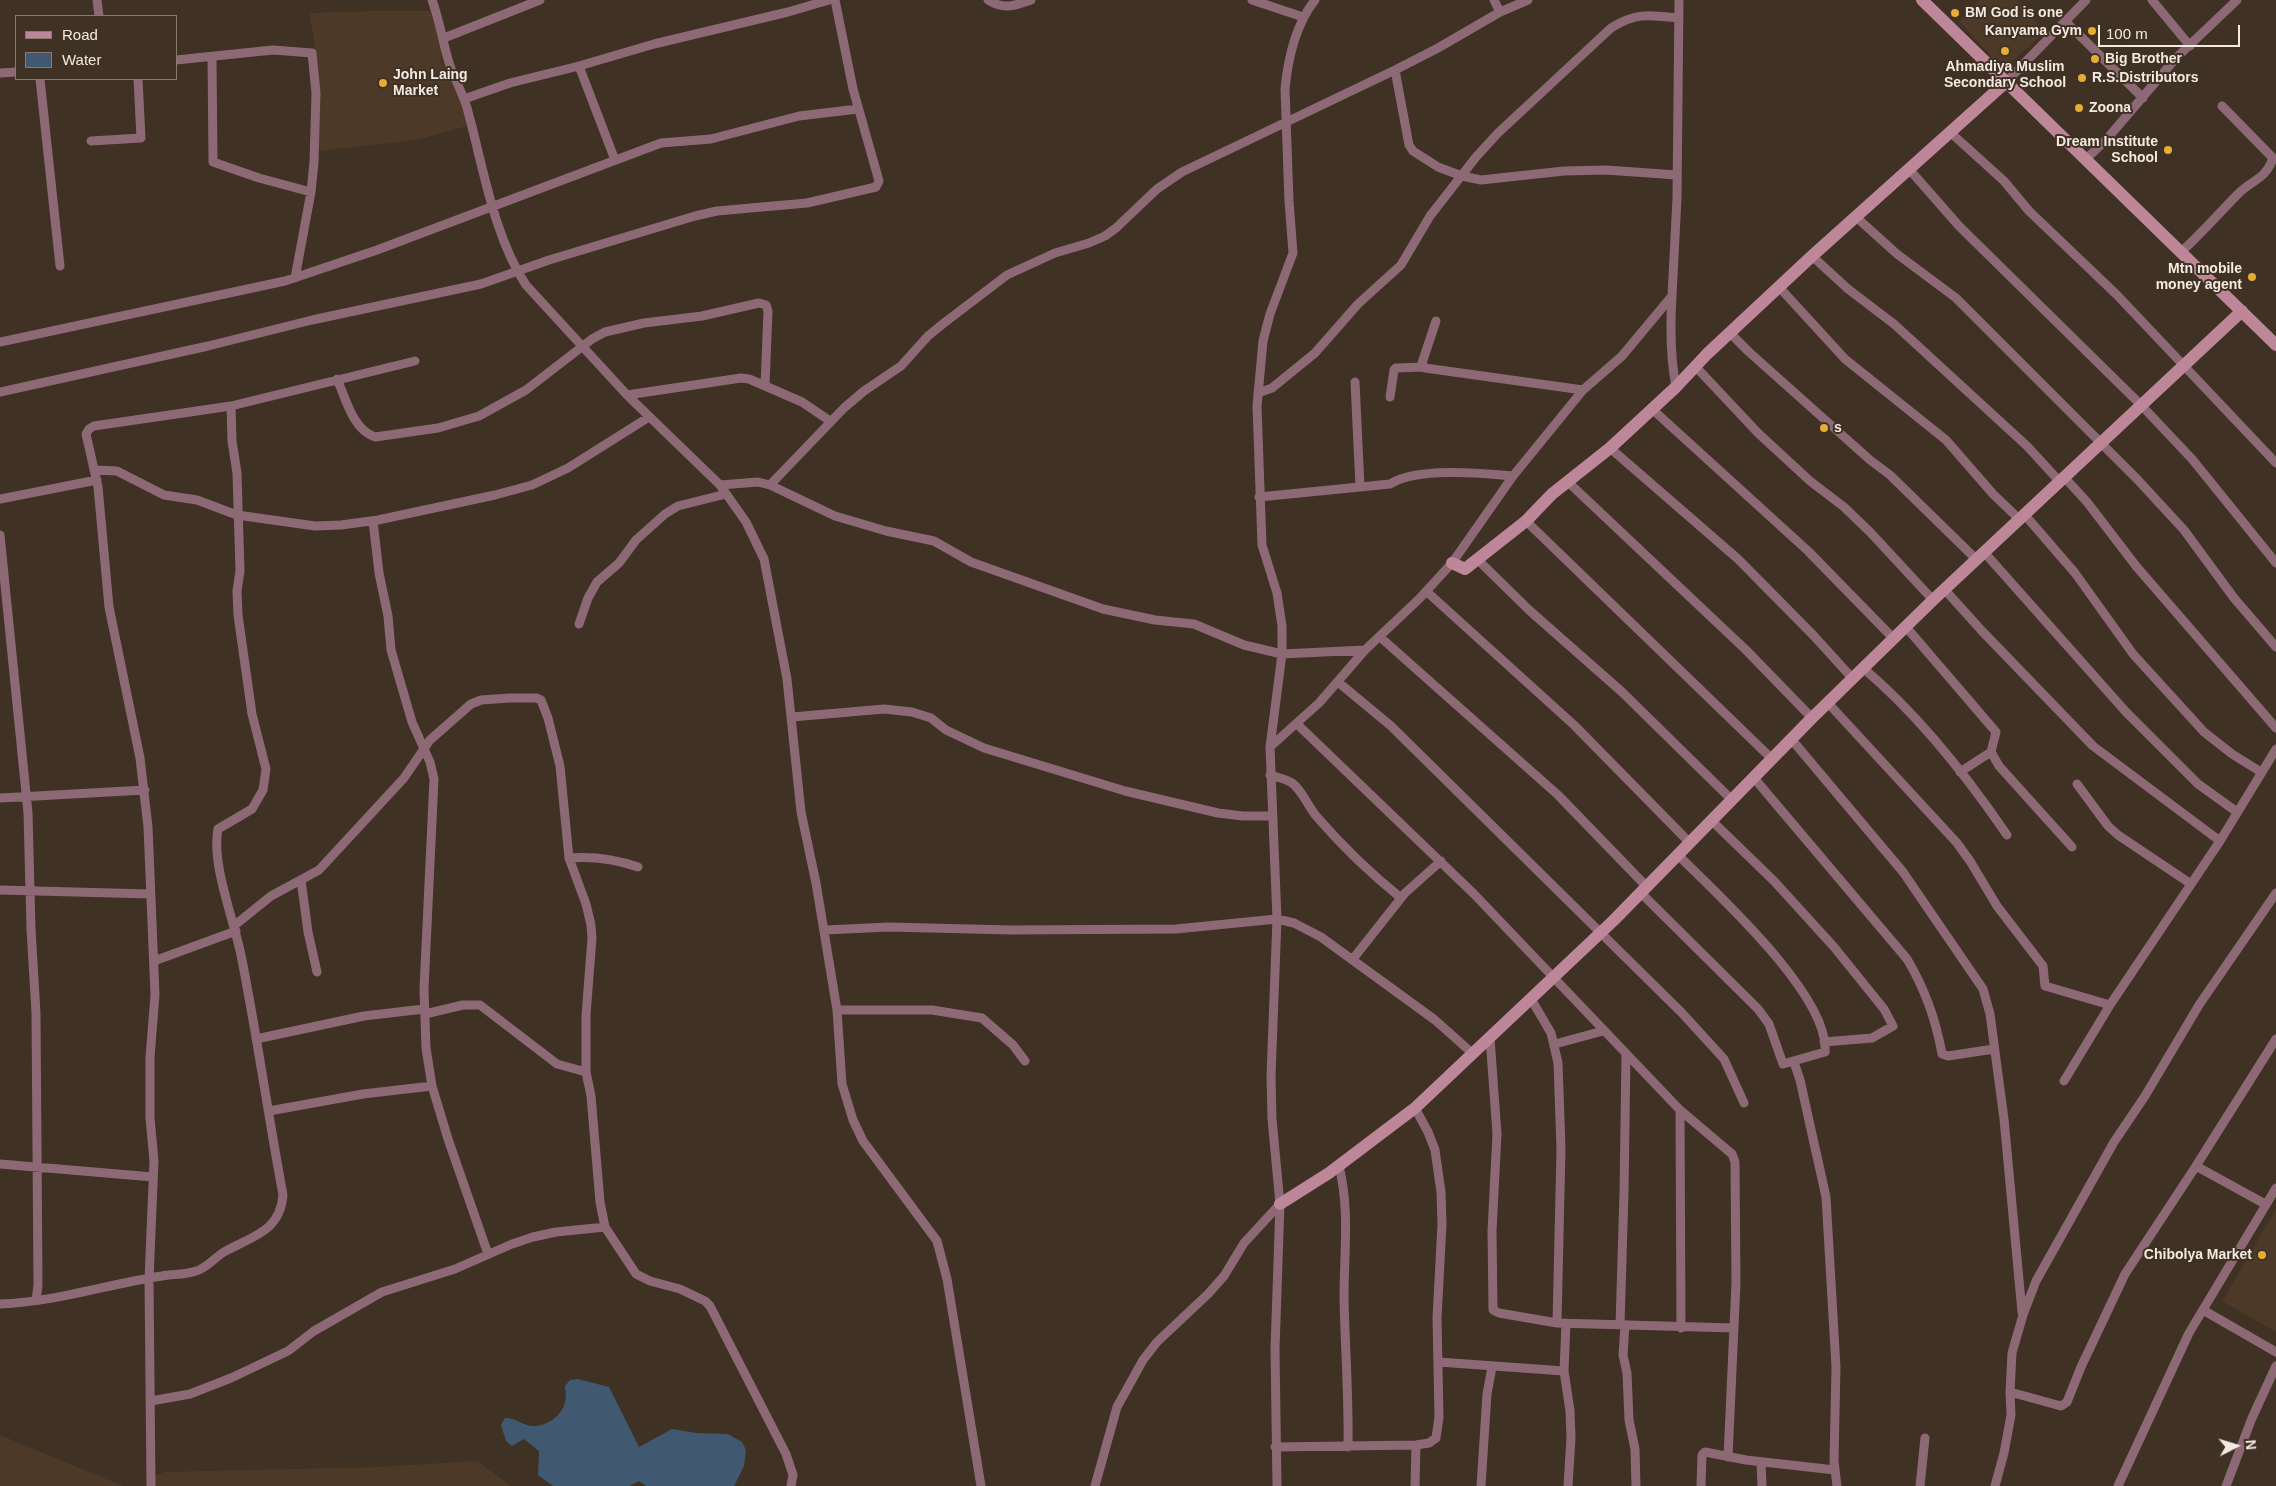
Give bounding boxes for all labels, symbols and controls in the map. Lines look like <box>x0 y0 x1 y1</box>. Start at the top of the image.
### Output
place label: BM God is one <box>1965 5 2063 21</box>
marker: BM God is one <box>1949 7 1961 19</box>
legend <box>15 15 178 80</box>
scale bar <box>2101 15 2244 47</box>
place label: Kanyama Gym <box>1985 23 2082 39</box>
marker: Kanyama Gym <box>2086 25 2098 37</box>
text: 100 m <box>2106 25 2148 42</box>
text: Road <box>62 26 98 43</box>
marker: Ahmadiya Muslim Secondary School <box>1999 45 2011 57</box>
text: Water <box>62 51 101 68</box>
place label: Big Brother <box>2105 51 2182 67</box>
marker: Big Brother <box>2089 53 2101 65</box>
place label: Ahmadiya Muslim Secondary School <box>1944 59 2066 92</box>
place label: John Laing Market <box>393 67 468 100</box>
place label: R.S.Distributors <box>2092 70 2199 86</box>
marker: R.S.Distributors <box>2076 72 2088 84</box>
marker: John Laing Market <box>377 77 389 89</box>
place label: Zoona <box>2089 100 2131 116</box>
marker: Zoona <box>2073 102 2085 114</box>
place label: Dream Institute School <box>2056 134 2158 166</box>
marker: Dream Institute School <box>2162 144 2174 156</box>
place label: Mtn mobile money agent <box>2156 261 2242 294</box>
marker: Mtn mobile money agent <box>2246 271 2258 283</box>
place label: s <box>1834 420 1842 436</box>
marker: s <box>1818 422 1830 434</box>
place label: Chibolya Market <box>2144 1247 2252 1263</box>
marker: Chibolya Market <box>2256 1249 2268 1261</box>
north arrow <box>2211 1421 2261 1471</box>
text: N <box>2243 1439 2259 1450</box>

